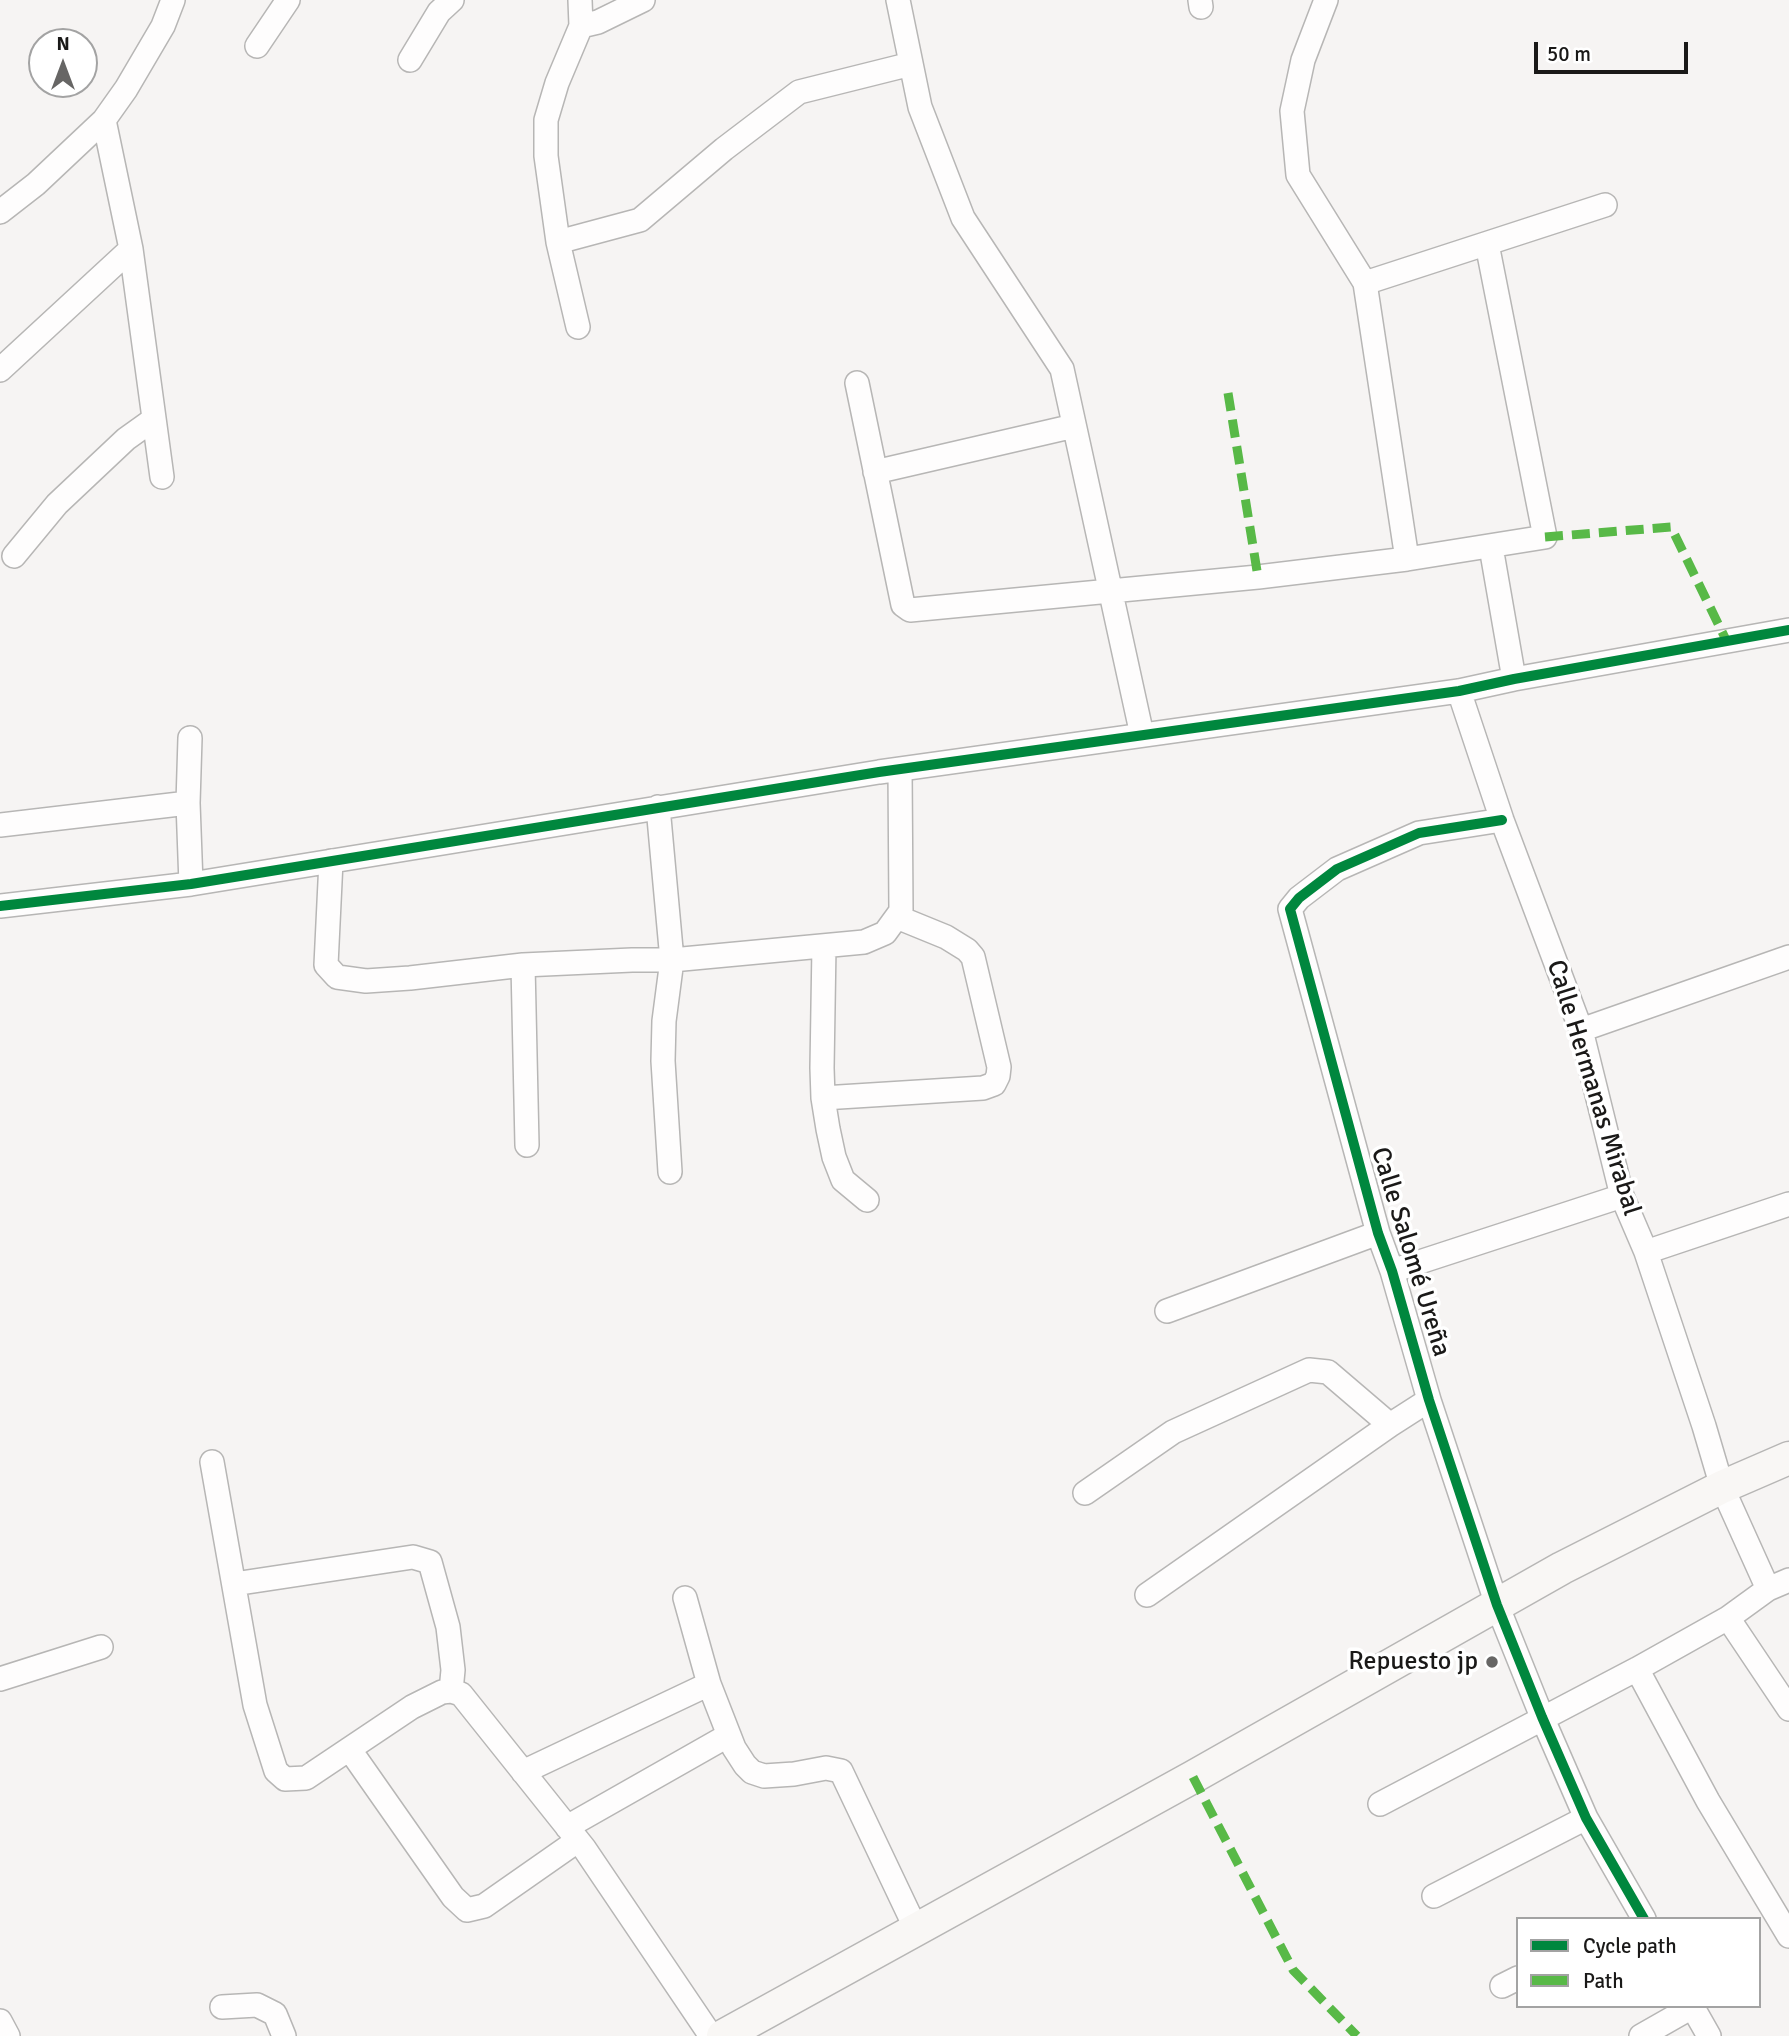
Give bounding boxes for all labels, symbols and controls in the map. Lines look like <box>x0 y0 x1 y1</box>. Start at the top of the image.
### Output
north arrow <box>28 28 98 98</box>
scale bar <box>1537 28 1691 72</box>
text: N <box>56 32 70 56</box>
text: 50 m <box>1547 41 1591 67</box>
street label: Calle Hermanas Mirabal <box>1539 956 1647 1220</box>
street label: Calle Salomé Ureña <box>1363 1144 1457 1360</box>
place label: Repuesto jp <box>1348 1646 1478 1678</box>
marker: Repuesto jp <box>1484 1654 1500 1670</box>
legend <box>1516 1917 1761 2008</box>
text: Cycle path <box>1583 1933 1677 1959</box>
text: Path <box>1583 1968 1624 1994</box>

